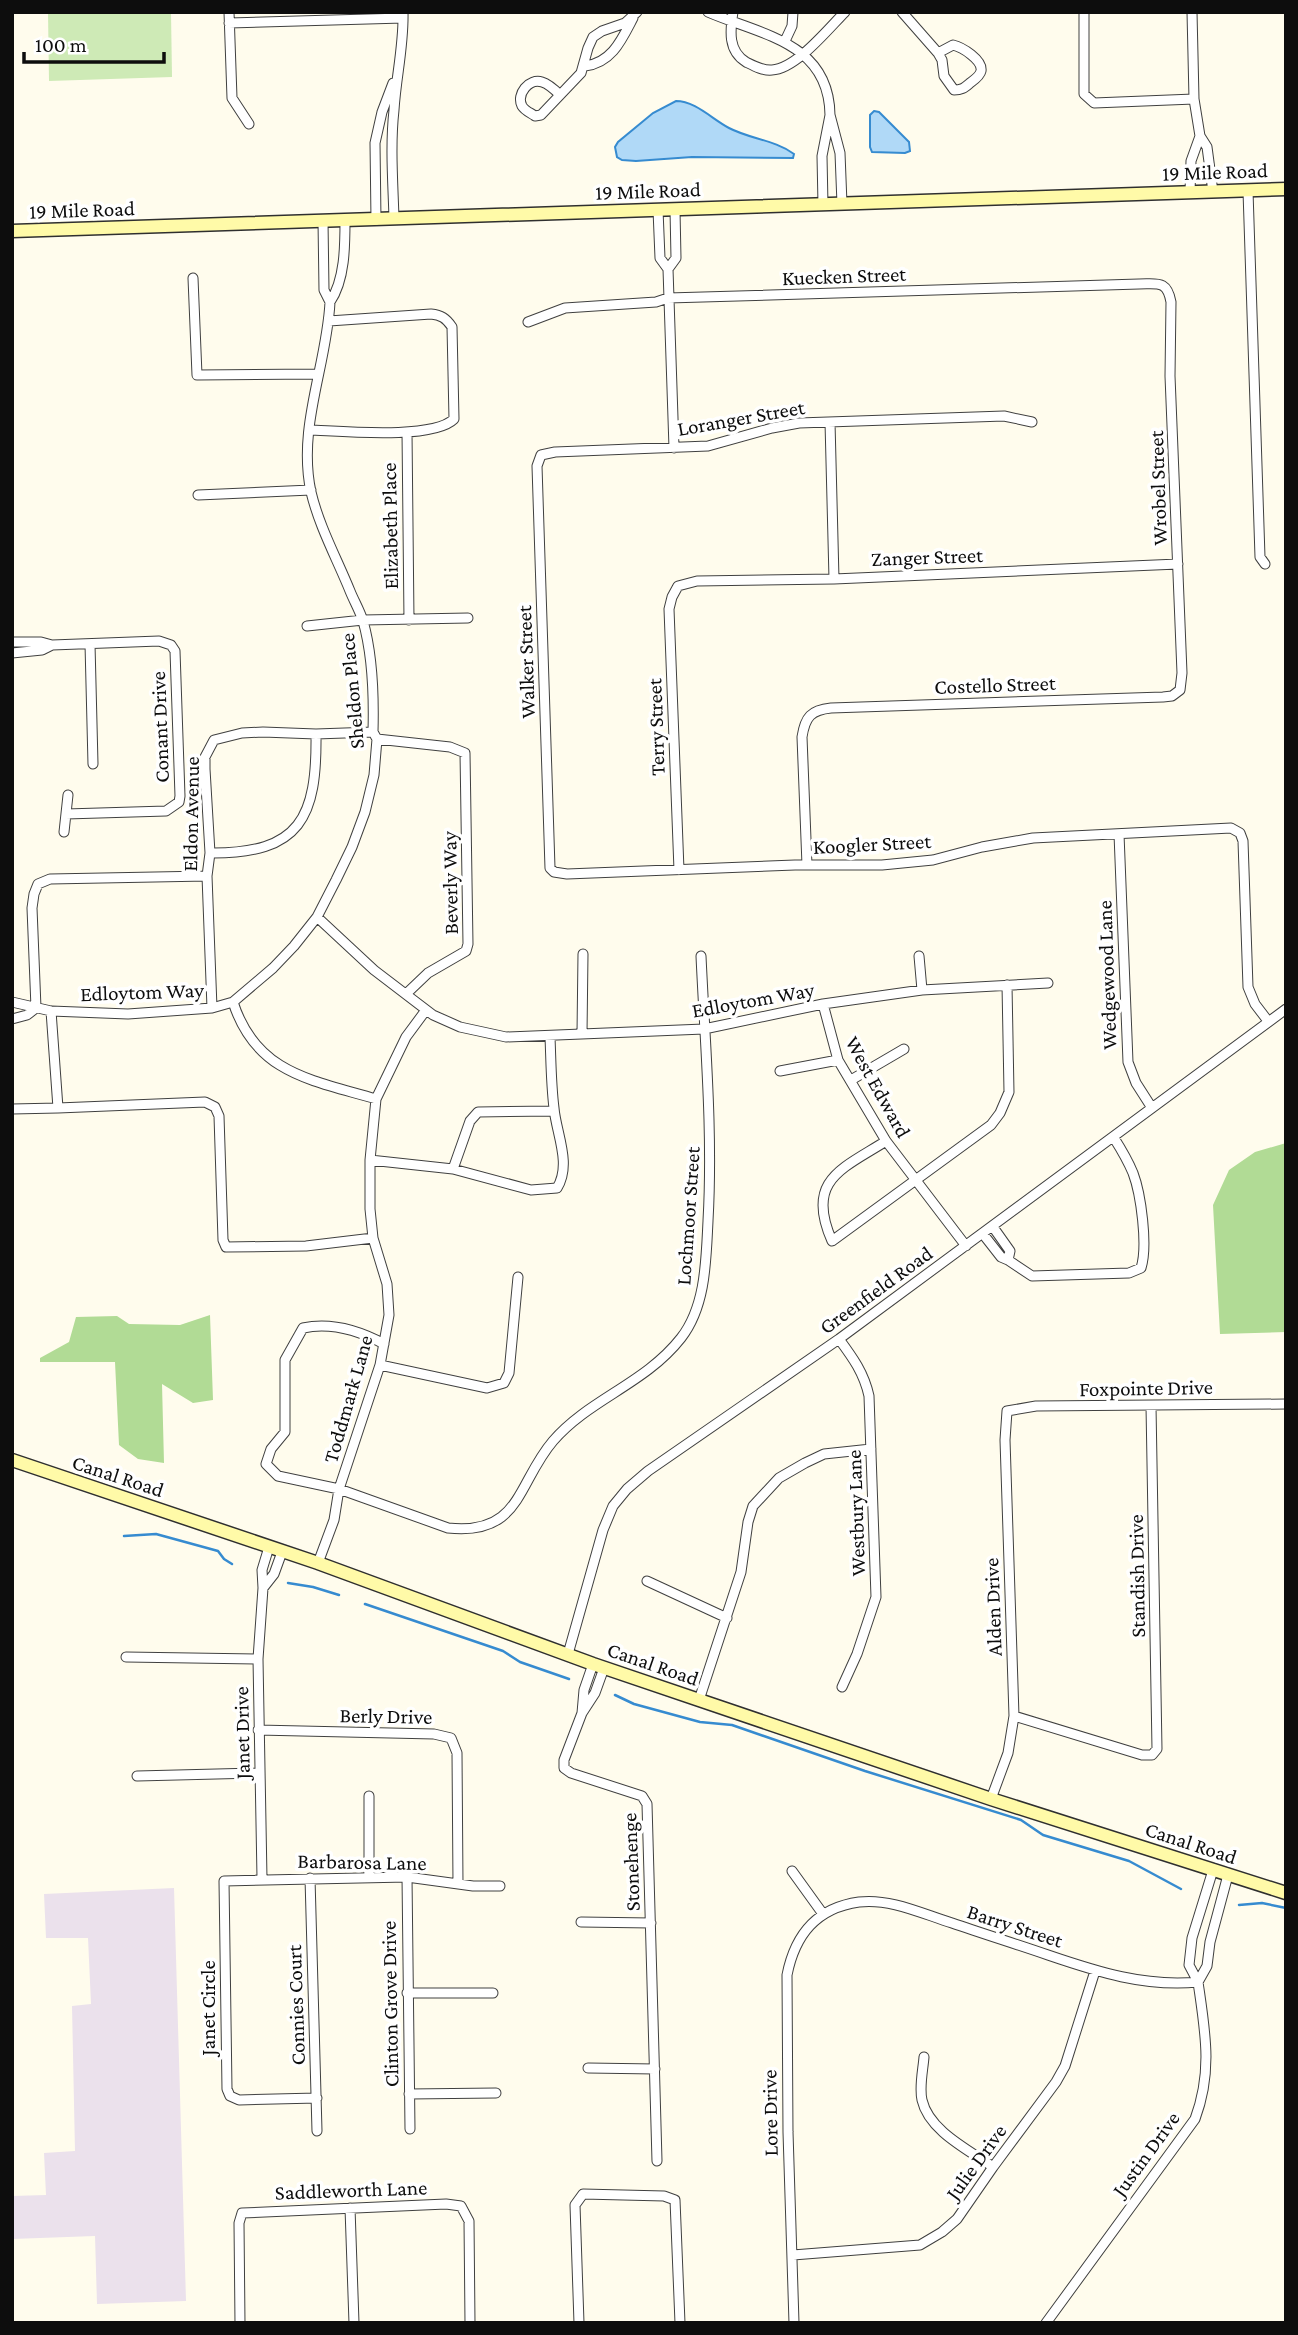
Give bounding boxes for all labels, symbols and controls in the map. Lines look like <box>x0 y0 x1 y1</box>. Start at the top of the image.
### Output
scale bar <box>24 21 164 65</box>
text: 100 m <box>35 33 87 57</box>
street label: 19 Mile Road <box>1162 158 1268 186</box>
street label: 19 Mile Road <box>595 177 701 205</box>
street label: 19 Mile Road <box>29 196 135 224</box>
street label: Kuecken Street <box>782 262 908 290</box>
street label: Loranger Street <box>675 395 808 441</box>
street label: Wrobel Street <box>1144 429 1172 546</box>
street label: Elizabeth Place <box>377 462 403 590</box>
street label: Zanger Street <box>871 543 984 571</box>
street label: Walker Street <box>512 604 540 719</box>
street label: Sheldon Place <box>335 632 369 750</box>
street label: Conant Drive <box>146 671 174 783</box>
street label: Costello Street <box>934 671 1057 699</box>
street label: Terry Street <box>642 677 670 776</box>
street label: Eldon Avenue <box>178 756 204 872</box>
street label: Koogler Street <box>812 829 933 859</box>
street label: Beverly Way <box>437 831 463 935</box>
street label: Wedgewood Lane <box>1092 900 1122 1050</box>
street label: Edloytom Way <box>690 977 816 1023</box>
street label: Edloytom Way <box>80 978 205 1006</box>
street label: West Edward <box>840 1032 916 1142</box>
street label: Lochmoor Street <box>671 1145 705 1286</box>
street label: Greenfield Road <box>815 1241 937 1339</box>
street label: Toddmark Lane <box>318 1332 378 1466</box>
street label: Foxpointe Drive <box>1079 1375 1213 1401</box>
street label: Westbury Lane <box>842 1449 870 1577</box>
street label: Canal Road <box>69 1450 167 1502</box>
street label: Standish Drive <box>1124 1514 1150 1638</box>
street label: Alden Drive <box>979 1557 1007 1657</box>
street label: Canal Road <box>604 1637 702 1691</box>
street label: Janet Drive <box>229 1686 255 1782</box>
street label: Berly Drive <box>339 1703 433 1729</box>
street label: Stonehenge <box>617 1812 645 1912</box>
street label: Canal Road <box>1142 1817 1240 1869</box>
street label: Barbarosa Lane <box>297 1849 427 1875</box>
street label: Barry Street <box>964 1899 1067 1953</box>
street label: Clinton Grove Drive <box>377 1921 403 2087</box>
street label: Connies Court <box>282 1943 310 2066</box>
street label: Janet Circle <box>196 1960 220 2058</box>
street label: Lore Drive <box>757 2069 783 2157</box>
street label: Justin Drive <box>1106 2107 1185 2203</box>
street label: Julie Drive <box>939 2120 1011 2206</box>
street label: Saddleworth Lane <box>274 2175 428 2205</box>

